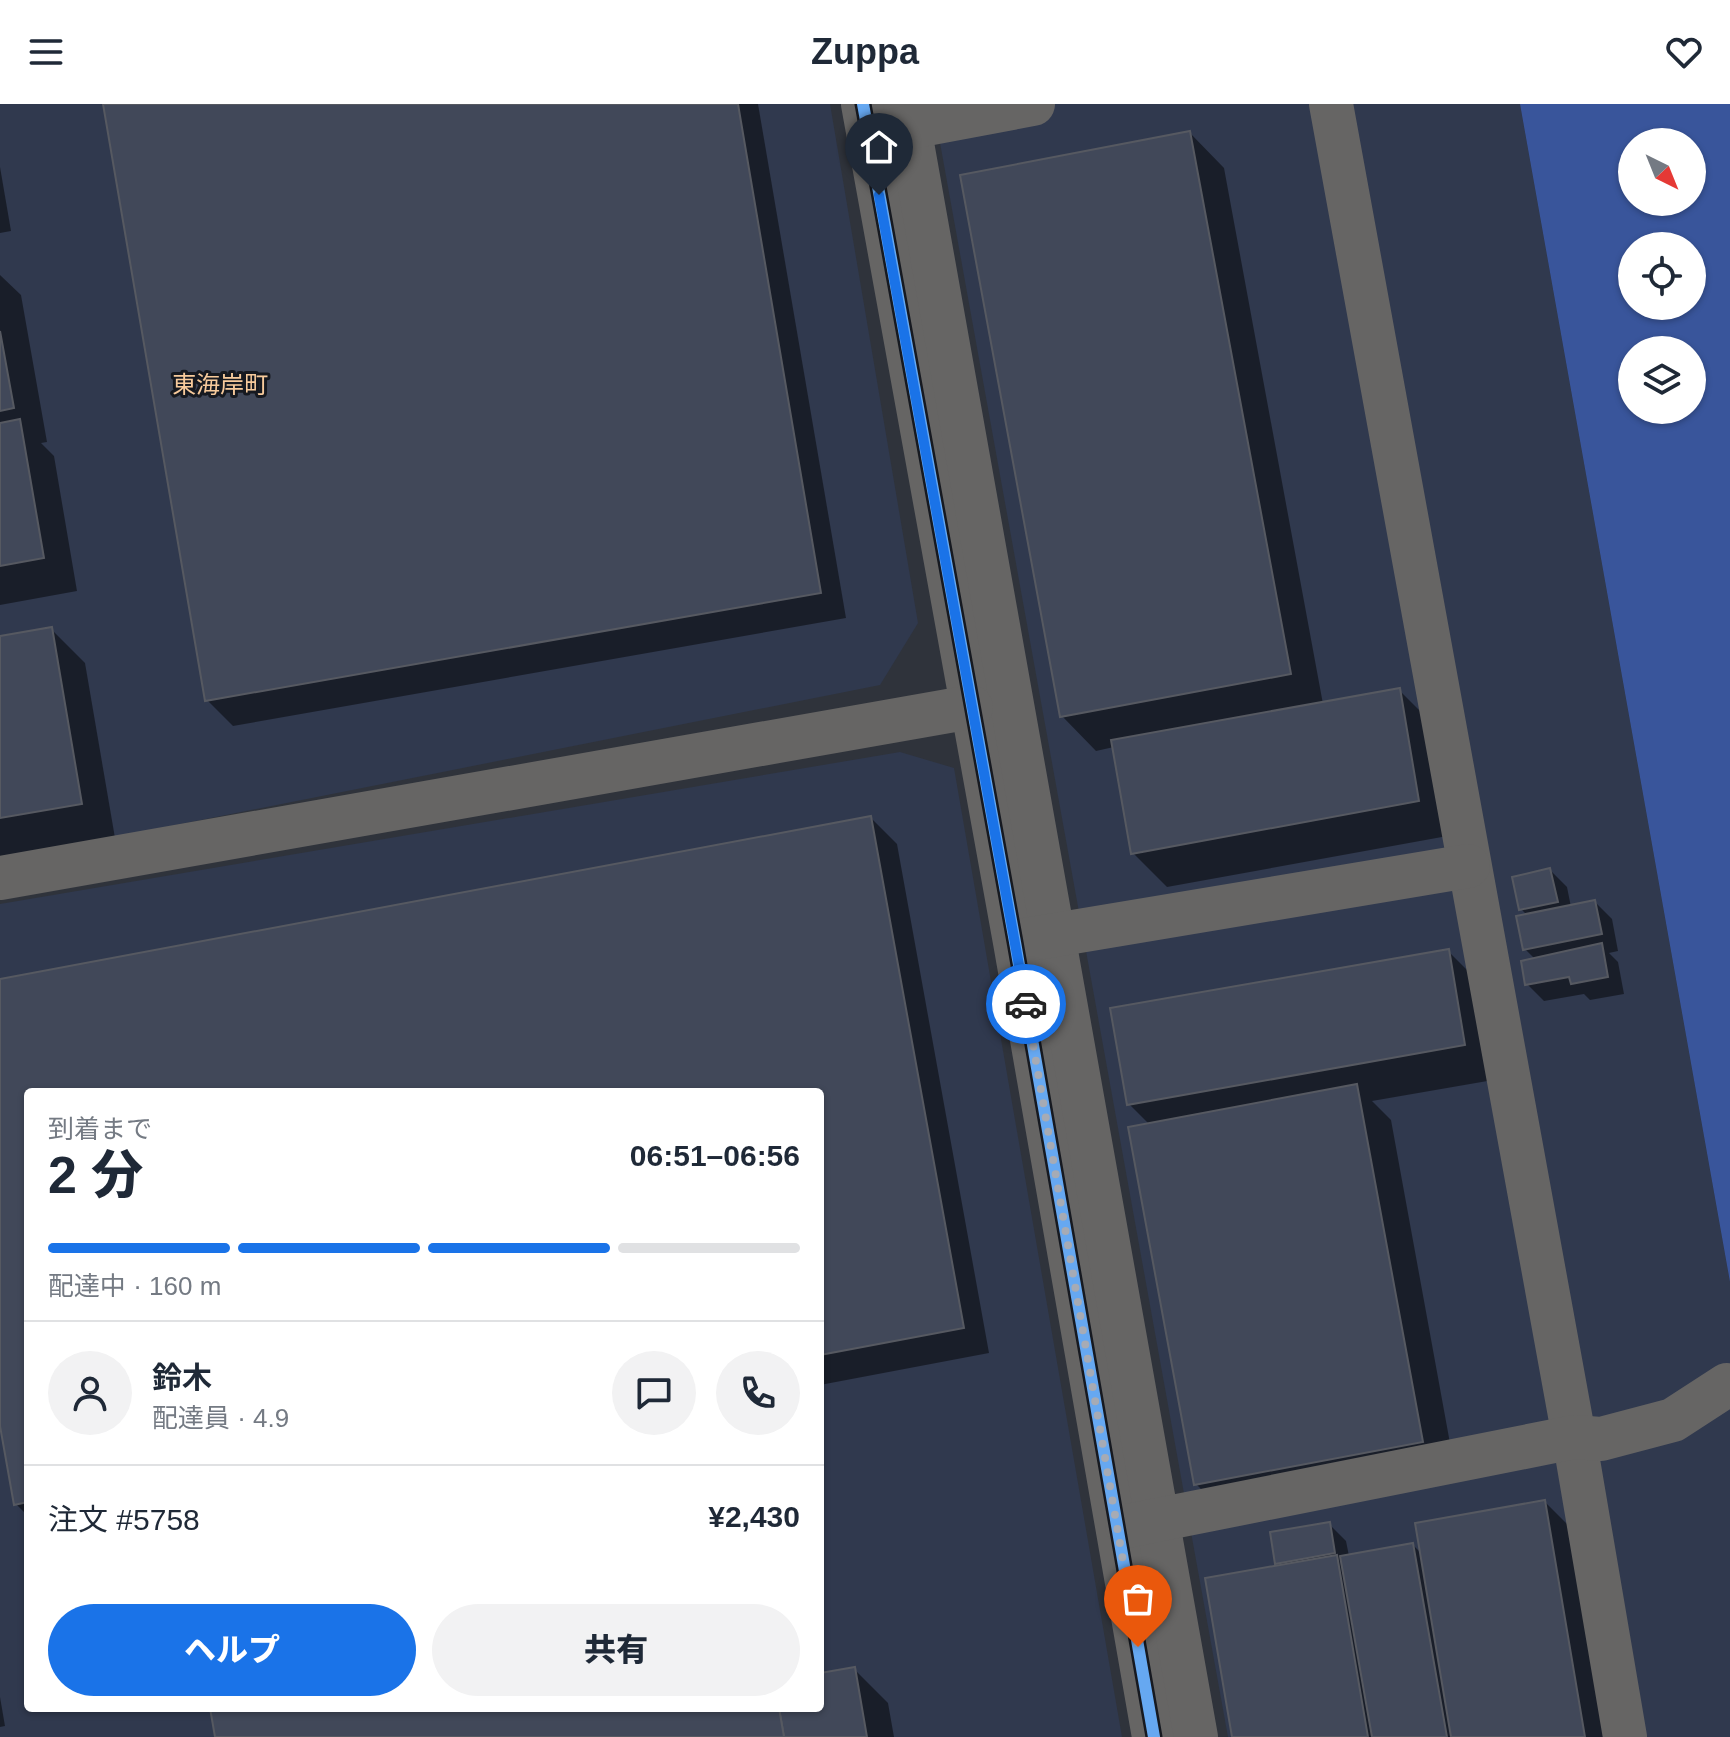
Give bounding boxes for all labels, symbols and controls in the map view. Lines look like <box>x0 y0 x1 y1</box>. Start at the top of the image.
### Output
icon: menu <box>24 30 68 74</box>
icon: heart <box>1662 30 1706 74</box>
text: Zuppa <box>811 31 919 72</box>
pin <box>845 113 913 195</box>
icon: home <box>857 125 901 169</box>
north arrow <box>1618 128 1706 216</box>
map controls <box>1618 128 1706 424</box>
button: locate <box>1618 232 1706 320</box>
button: layers <box>1618 336 1706 424</box>
district label: 東海岸町 <box>172 371 268 398</box>
courier <box>986 964 1066 1044</box>
icon: car <box>1004 982 1048 1026</box>
text: 到着まで <box>48 1114 152 1144</box>
text: 06:51–06:56 <box>630 1139 800 1172</box>
text: 2 分 <box>48 1146 143 1204</box>
text: 配達中 · 160 m <box>48 1271 221 1301</box>
button: person <box>48 1351 132 1435</box>
button: chat <box>612 1351 696 1435</box>
button: phone <box>716 1351 800 1435</box>
text: 鈴木 <box>152 1361 212 1394</box>
text: 配達員 · 4.9 <box>152 1403 289 1433</box>
text: ¥2,430 <box>708 1500 800 1533</box>
text: 注文 #5758 <box>48 1503 200 1536</box>
pin <box>1104 1565 1172 1647</box>
icon: bag <box>1116 1577 1160 1621</box>
button: ヘルプ <box>48 1604 416 1696</box>
button: 共有 <box>432 1604 800 1696</box>

